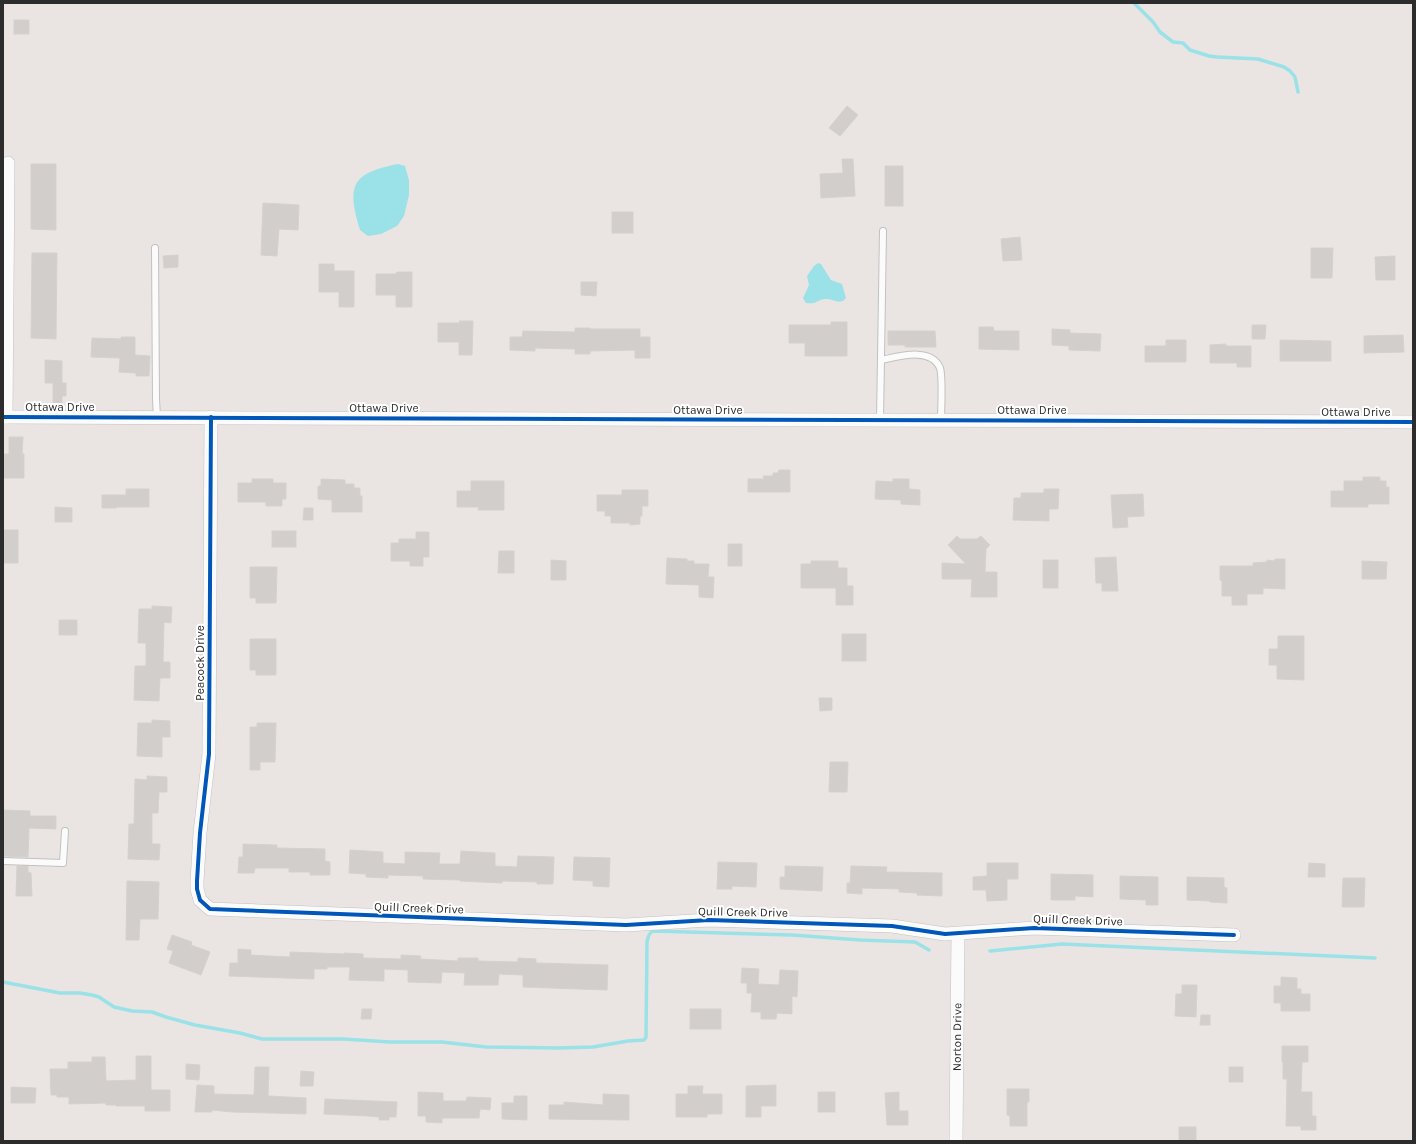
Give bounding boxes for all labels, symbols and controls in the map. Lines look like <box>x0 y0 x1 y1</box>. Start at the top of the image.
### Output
street label: Ottawa Drive <box>25 400 95 414</box>
street label: Ottawa Drive <box>349 401 419 415</box>
street label: Ottawa Drive <box>673 403 743 417</box>
street label: Ottawa Drive <box>997 403 1067 417</box>
street label: Ottawa Drive <box>1321 405 1391 419</box>
street label: Peacock Drive <box>193 625 207 701</box>
street label: Quill Creek Drive <box>374 899 464 917</box>
street label: Quill Creek Drive <box>698 904 788 920</box>
street label: Quill Creek Drive <box>1033 911 1123 929</box>
street label: Norton Drive <box>950 1003 964 1071</box>

